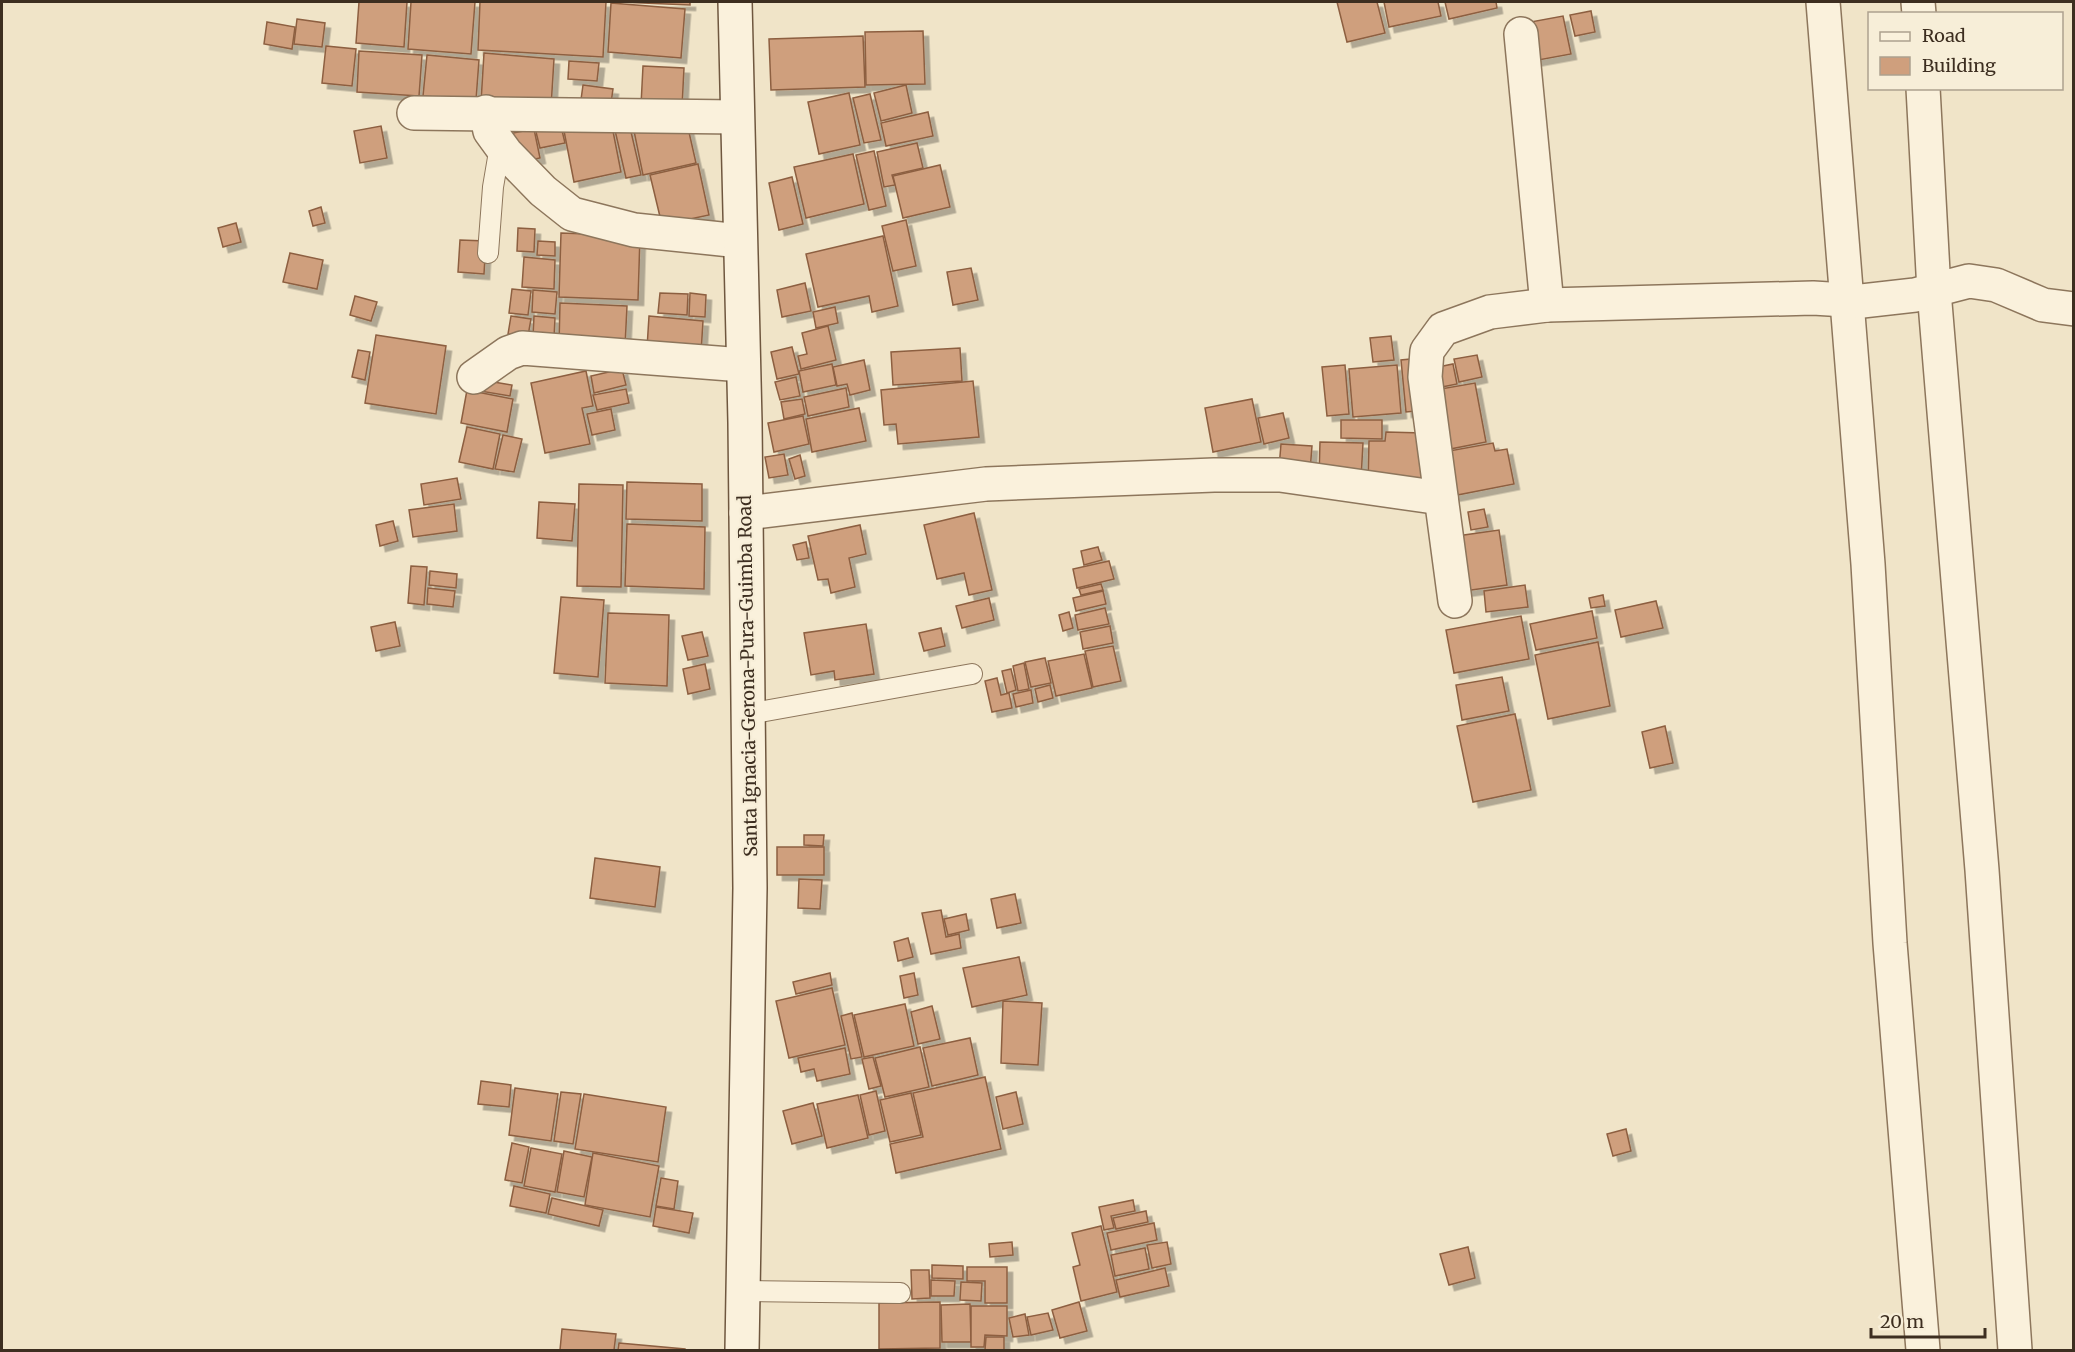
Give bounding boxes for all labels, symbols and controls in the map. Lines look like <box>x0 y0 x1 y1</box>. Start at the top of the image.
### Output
legend <box>1868 12 2063 90</box>
text: Road <box>1922 24 1966 47</box>
text: Building <box>1922 54 1996 77</box>
street label: Santa Ignacia-Gerona-Pura-Guimba Road <box>733 495 762 857</box>
scale bar <box>1871 1301 1985 1339</box>
text: 20 m <box>1880 1310 1924 1333</box>

